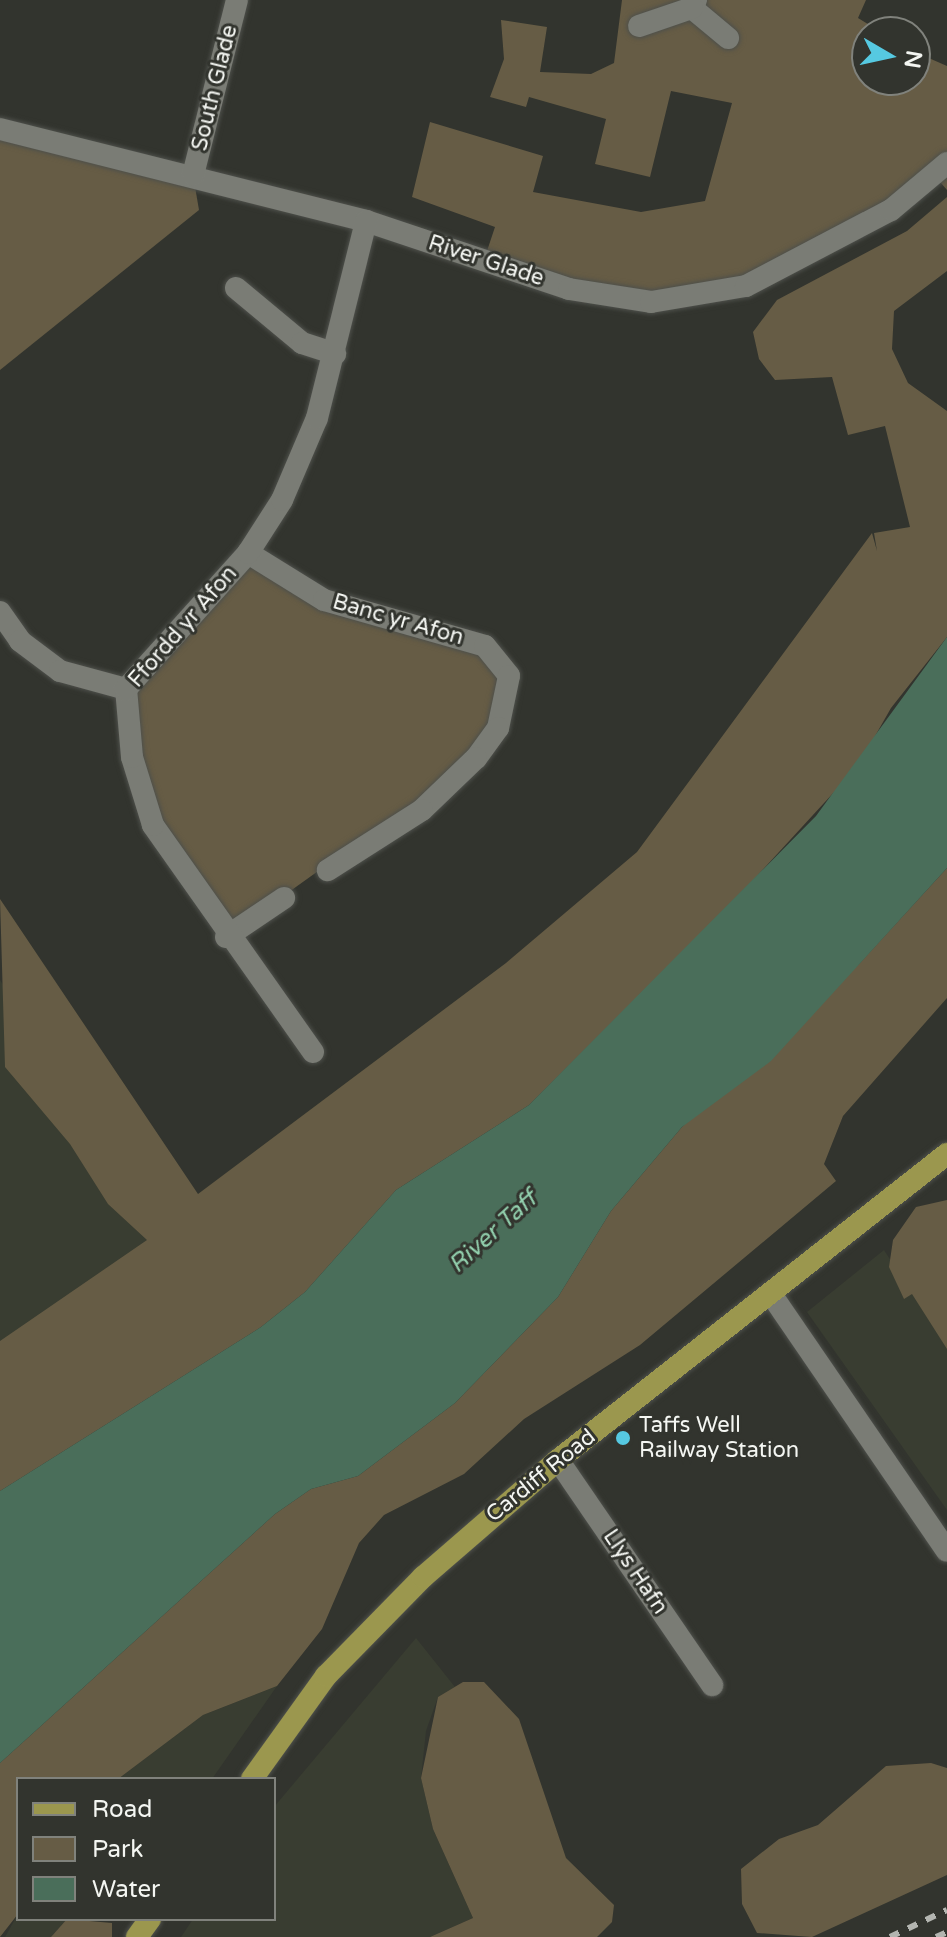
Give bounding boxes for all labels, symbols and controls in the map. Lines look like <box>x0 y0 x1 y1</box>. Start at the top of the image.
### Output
north arrow <box>851 16 931 96</box>
street label: South Glade <box>187 22 243 154</box>
text: N <box>899 49 927 70</box>
street label: River Glade <box>425 230 547 292</box>
street label: Ffordd yr Afon <box>123 561 243 693</box>
street label: Banc yr Afon <box>330 589 466 651</box>
water label: River Taff <box>443 1185 543 1279</box>
place label: Taffs Well Railway Station <box>639 1412 799 1464</box>
street label: Cardiff Road <box>481 1424 601 1528</box>
marker: Taffs Well Railway Station <box>614 1429 632 1447</box>
street label: Llys Hafn <box>597 1525 673 1619</box>
legend <box>16 1777 276 1921</box>
text: Road <box>92 1795 152 1824</box>
text: Park <box>92 1835 143 1864</box>
text: Water <box>92 1875 160 1904</box>

